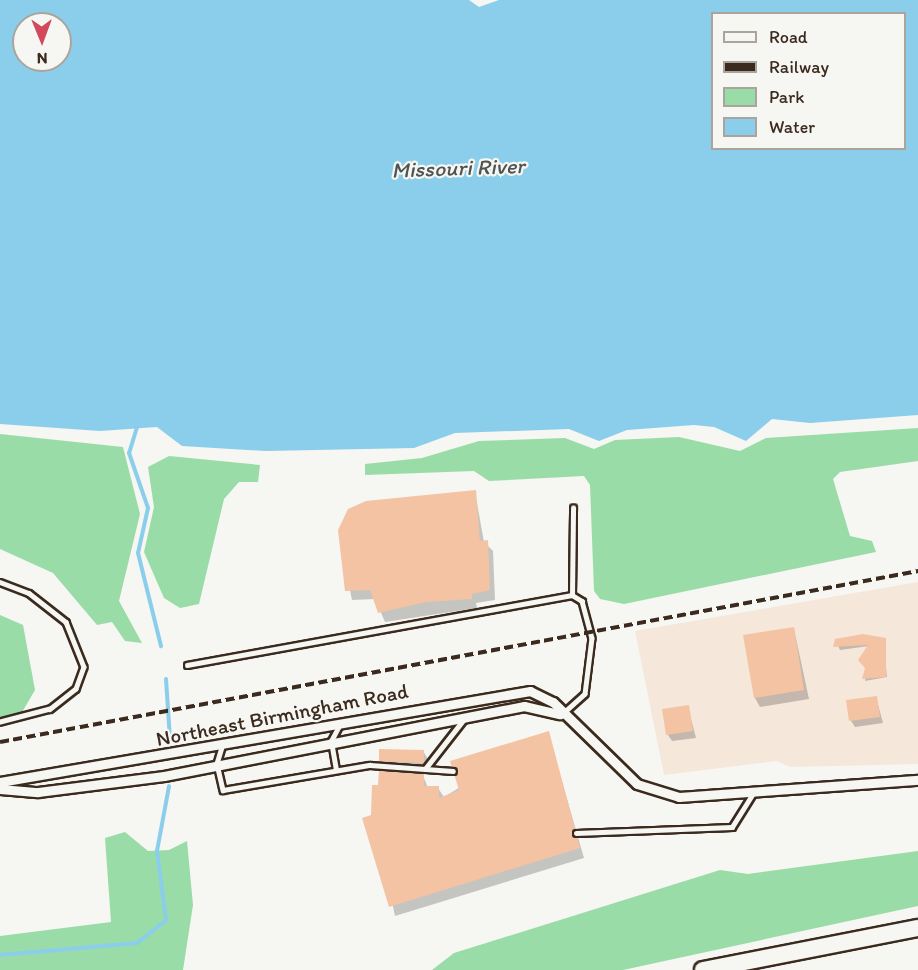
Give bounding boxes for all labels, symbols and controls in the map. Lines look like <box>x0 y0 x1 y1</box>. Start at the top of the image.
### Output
north arrow <box>12 12 72 72</box>
legend <box>711 12 906 150</box>
text: Road <box>769 26 808 48</box>
text: N <box>37 49 48 68</box>
text: Railway <box>769 56 829 78</box>
text: Park <box>769 86 804 108</box>
text: Water <box>769 116 815 138</box>
water label: Missouri River <box>391 152 525 184</box>
street label: Northeast Birmingham Road <box>154 678 410 752</box>

